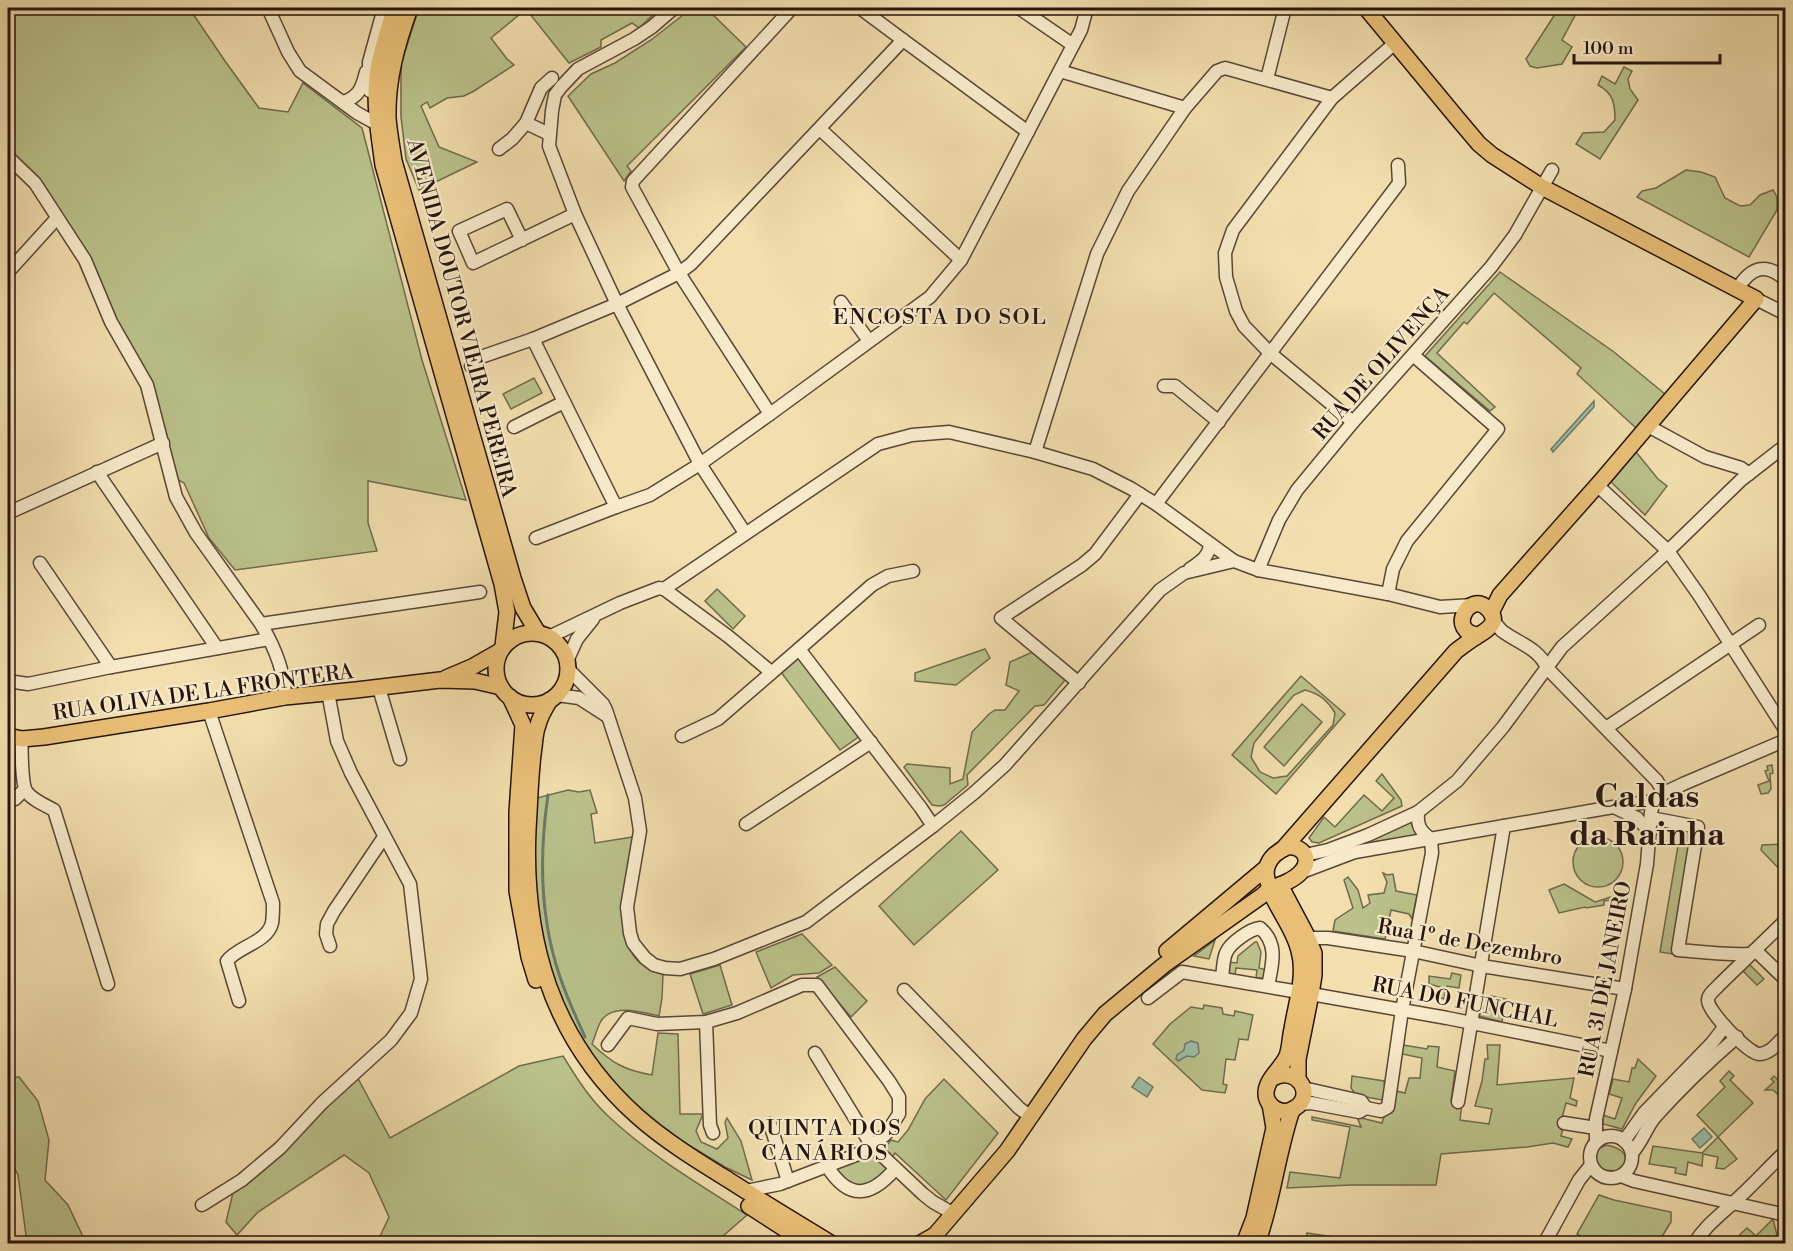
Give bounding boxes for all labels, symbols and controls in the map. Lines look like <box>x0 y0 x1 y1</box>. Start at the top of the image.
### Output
scale bar <box>1574 27 1720 65</box>
text: 100 m <box>1583 37 1634 60</box>
street label: AVENIDA DOUTOR VIEIRA PEREIRA <box>400 135 522 501</box>
street label: RUA DE OLIVENÇA <box>1308 281 1456 446</box>
district label: ENCOSTA DO SOL <box>833 304 1047 331</box>
street label: RUA OLIVA DE LA FRONTERA <box>51 659 356 727</box>
district label: Caldas da Rainha <box>1569 777 1726 856</box>
street label: RUA 31 DE JANEIRO <box>1574 879 1638 1079</box>
street label: Rua 1º de Dezembro <box>1375 914 1564 972</box>
street label: RUA DO FUNCHAL <box>1370 972 1560 1034</box>
district label: QUINTA DOS CANÁRIOS <box>748 1115 902 1167</box>

